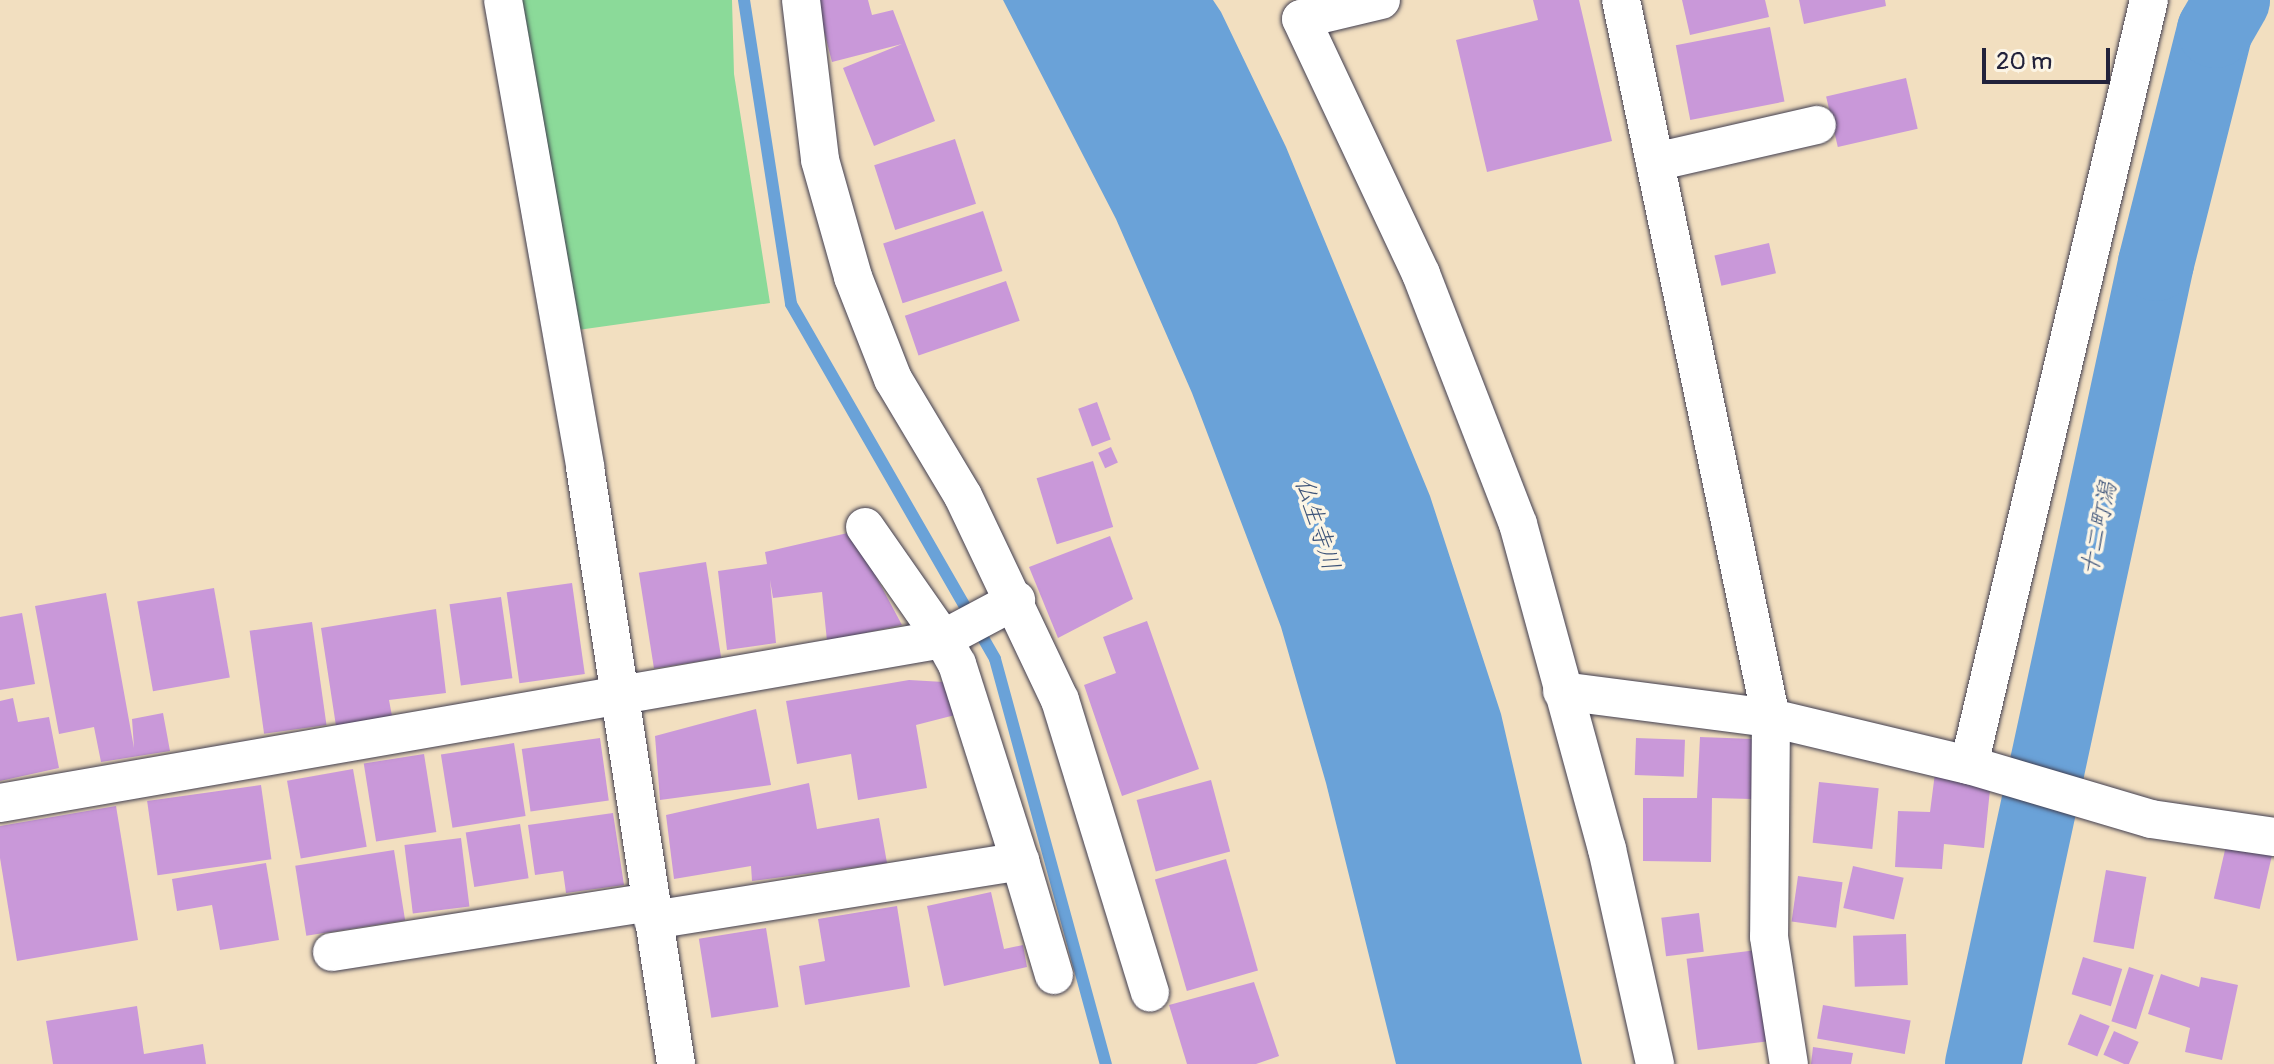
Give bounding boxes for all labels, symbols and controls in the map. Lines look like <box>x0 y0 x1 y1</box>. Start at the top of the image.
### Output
scale bar <box>1986 32 2114 82</box>
text: 20 m <box>1996 47 2052 76</box>
water label: 仏生寺川 <box>1288 474 1346 574</box>
water label: 十二町潟 <box>2075 479 2123 579</box>

